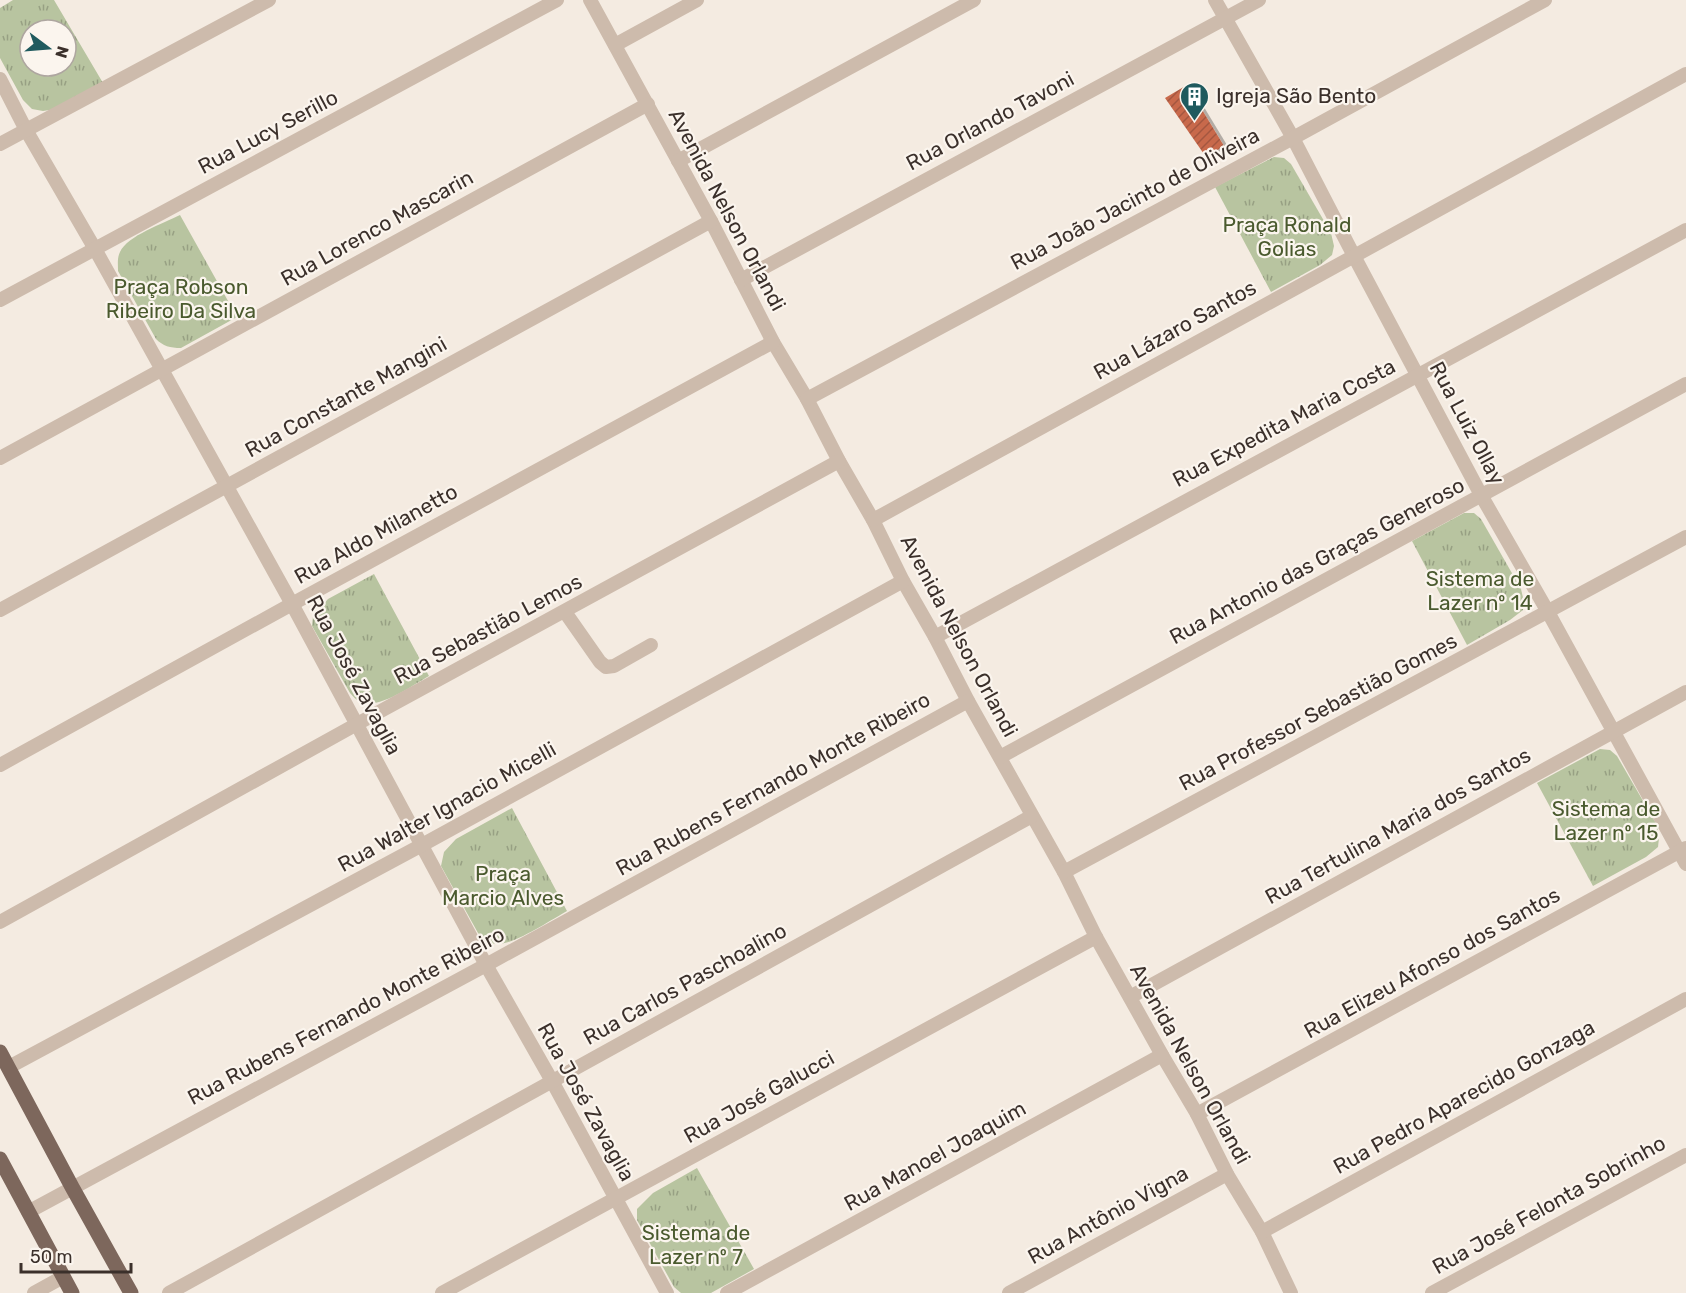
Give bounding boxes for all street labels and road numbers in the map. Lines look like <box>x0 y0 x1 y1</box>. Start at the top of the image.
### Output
street label: Rua Orlando Tavoni <box>901 66 1078 175</box>
street label: Rua Lucy Serillo <box>194 84 342 179</box>
street label: Avenida Nelson Orlandi <box>664 105 791 315</box>
street label: Rua João Jacinto de Oliveira <box>1006 122 1263 275</box>
street label: Rua Lorenco Mascarin <box>276 164 477 291</box>
street label: Rua Lázaro Santos <box>1089 275 1260 385</box>
street label: Rua Constante Mangini <box>241 331 451 462</box>
street label: Rua Expedita Maria Costa <box>1168 353 1399 492</box>
street label: Rua Luiz Ollay <box>1425 357 1510 489</box>
street label: Rua Antonio das Graças Generoso <box>1165 472 1468 649</box>
street label: Rua Aldo Milanetto <box>290 478 462 589</box>
street label: Avenida Nelson Orlandi <box>896 531 1023 741</box>
street label: Rua Sebastião Lemos <box>389 568 586 689</box>
street label: Rua José Zavaglia <box>302 591 407 759</box>
street label: Rua Professor Sebastião Gomes <box>1174 627 1461 796</box>
street label: Rua Rubens Fernando Monte Ribeiro <box>611 687 934 881</box>
street label: Rua Walter Ignacio Micelli <box>333 736 560 877</box>
street label: Rua Tertulina Maria dos Santos <box>1261 742 1535 909</box>
street label: Rua Elizeu Afonso dos Santos <box>1300 882 1564 1043</box>
street label: Rua Carlos Paschoalino <box>579 917 791 1050</box>
street label: Rua Rubens Fernando Monte Ribeiro <box>183 921 508 1110</box>
street label: Avenida Nelson Orlandi <box>1125 959 1256 1168</box>
street label: Rua Pedro Aparecido Gonzaga <box>1329 1014 1599 1179</box>
street label: Rua José Zavaglia <box>533 1018 640 1185</box>
street label: Rua José Galucci <box>679 1045 838 1148</box>
street label: Rua Manoel Joaquim <box>839 1095 1030 1216</box>
street label: Rua José Felonta Sobrinho <box>1428 1130 1670 1279</box>
street label: Rua Antônio Vigna <box>1023 1160 1192 1269</box>

